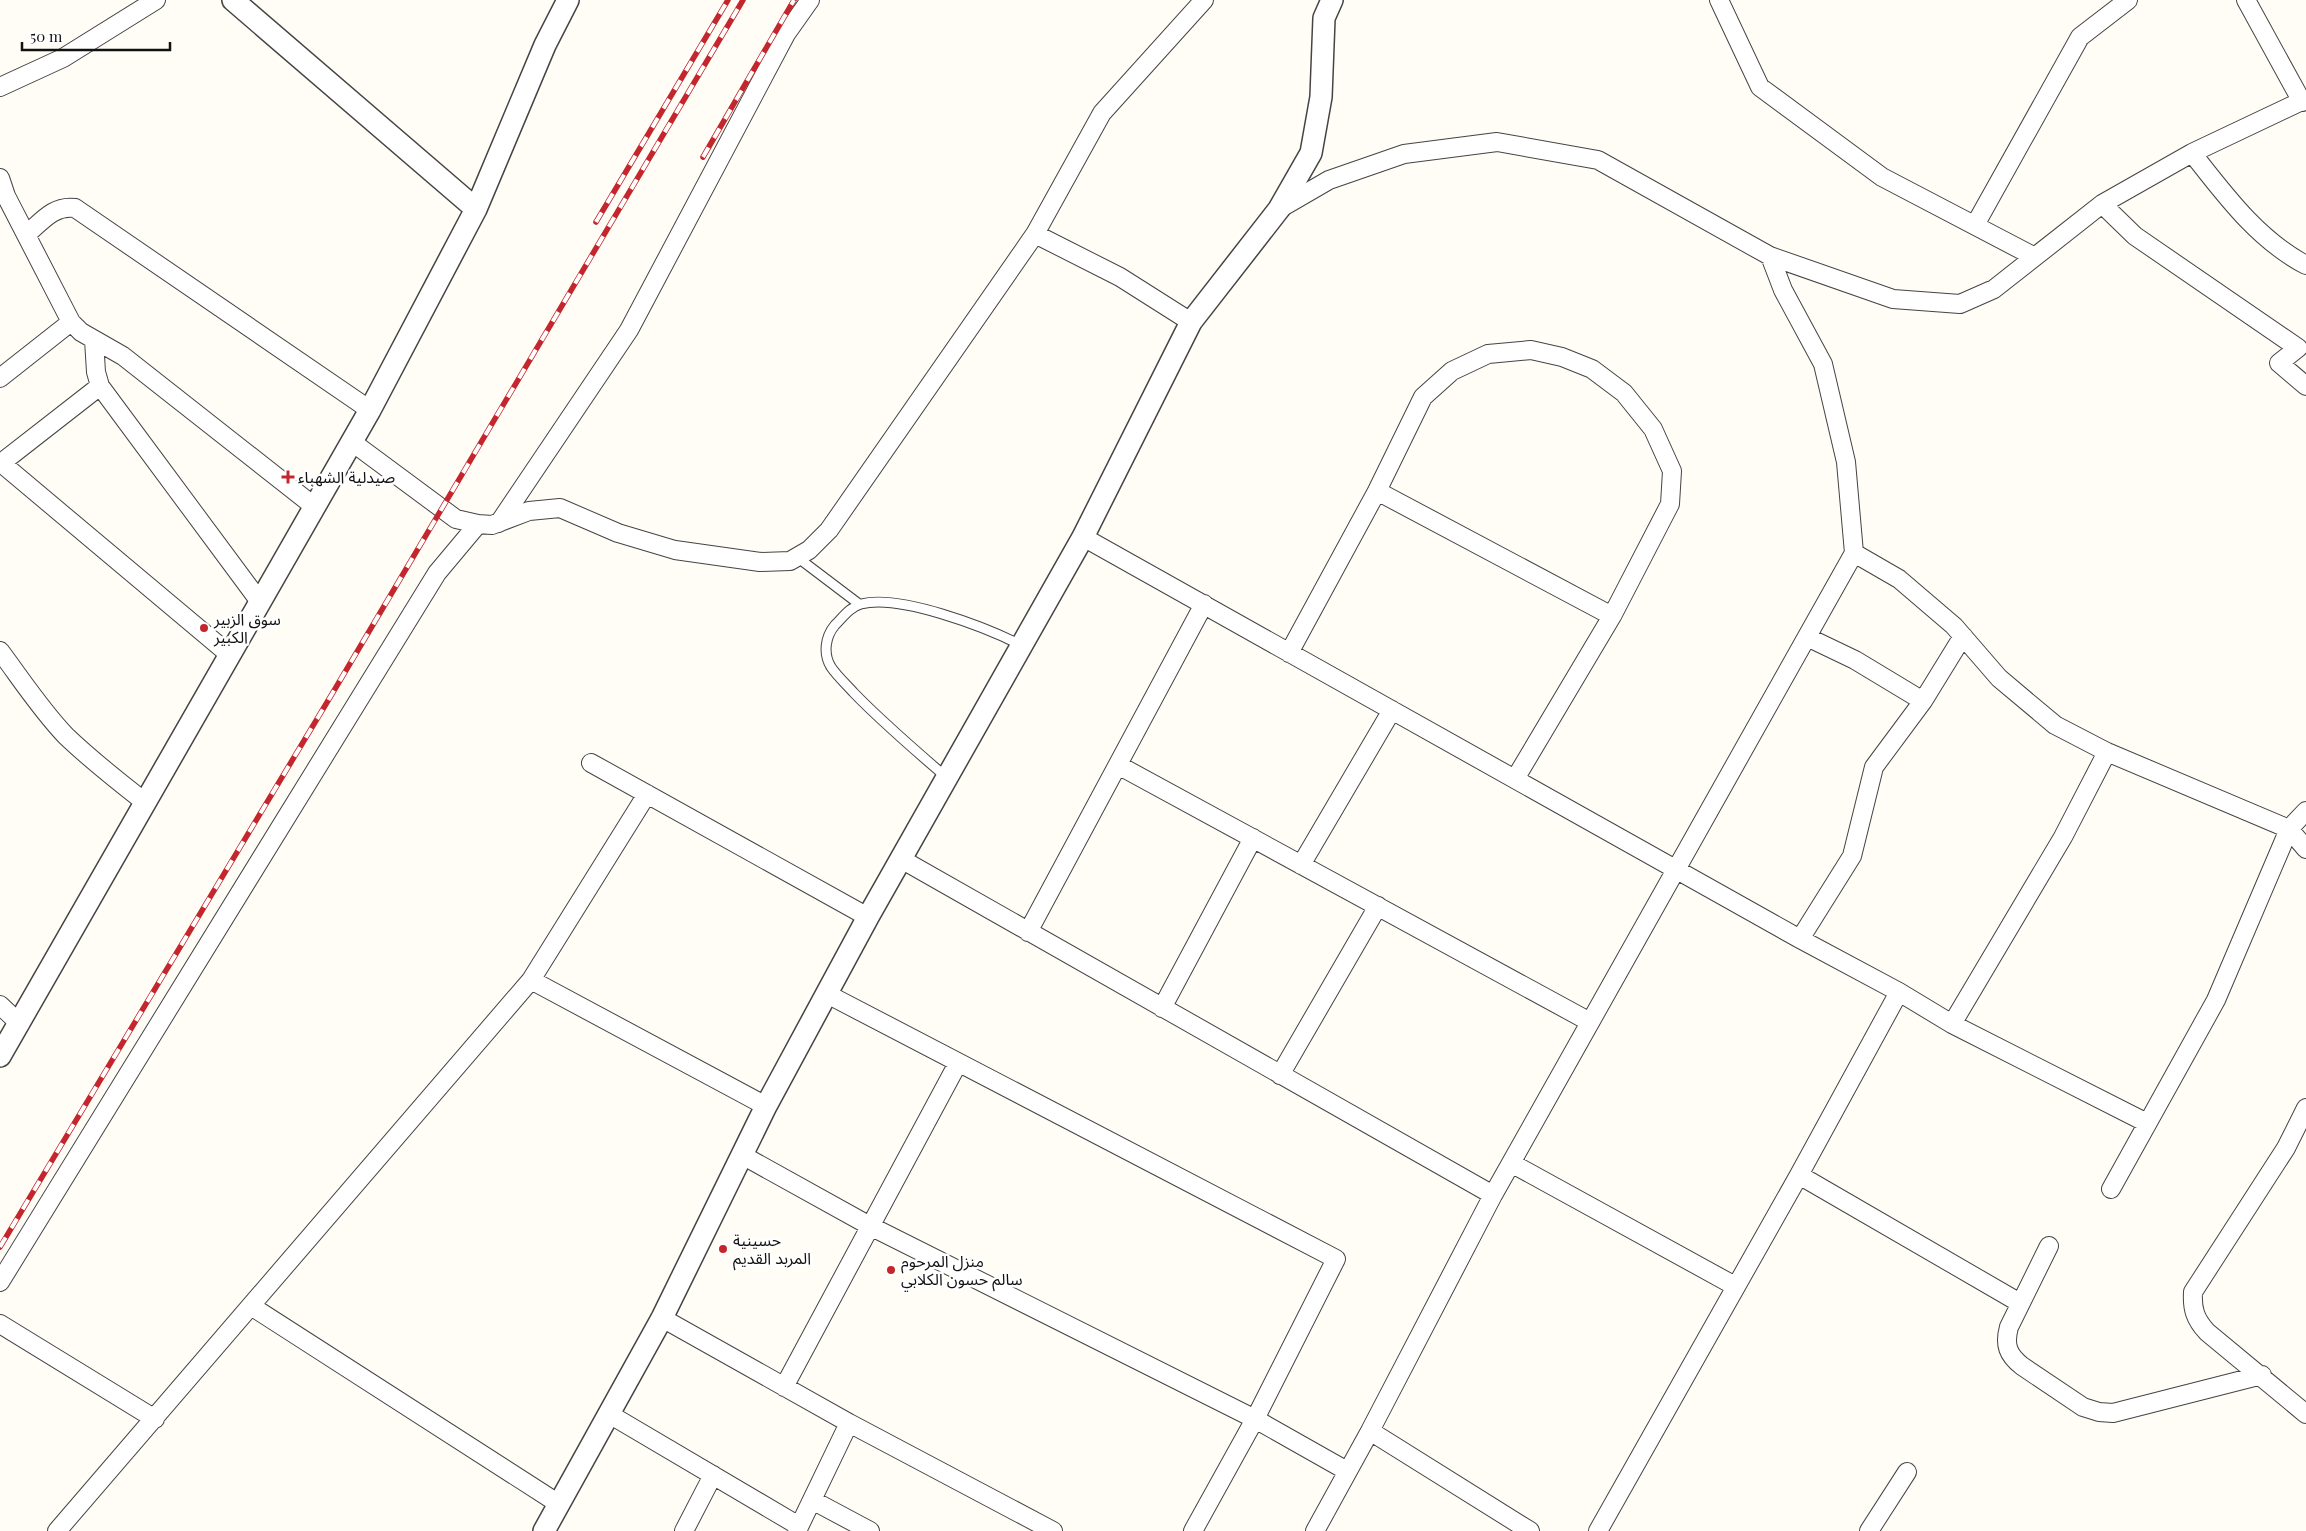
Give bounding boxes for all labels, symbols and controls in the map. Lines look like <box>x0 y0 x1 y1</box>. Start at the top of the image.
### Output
scale bar <box>22 20 170 52</box>
text: 50 m <box>30 26 63 46</box>
place label: صيدلية الشهباء <box>298 466 395 487</box>
marker: صيدلية الشهباء <box>282 471 294 483</box>
place label: سوق الزبير الكبير <box>213 608 281 647</box>
marker: سوق الزبير الكبير <box>198 622 210 634</box>
place label: حسينية المربد القديم <box>733 1229 811 1271</box>
marker: حسينية المربد القديم <box>717 1243 729 1255</box>
place label: منزل المرحوم سالم حسون الكلابي <box>901 1250 1023 1292</box>
marker: منزل المرحوم سالم حسون الكلابي <box>885 1264 897 1276</box>

